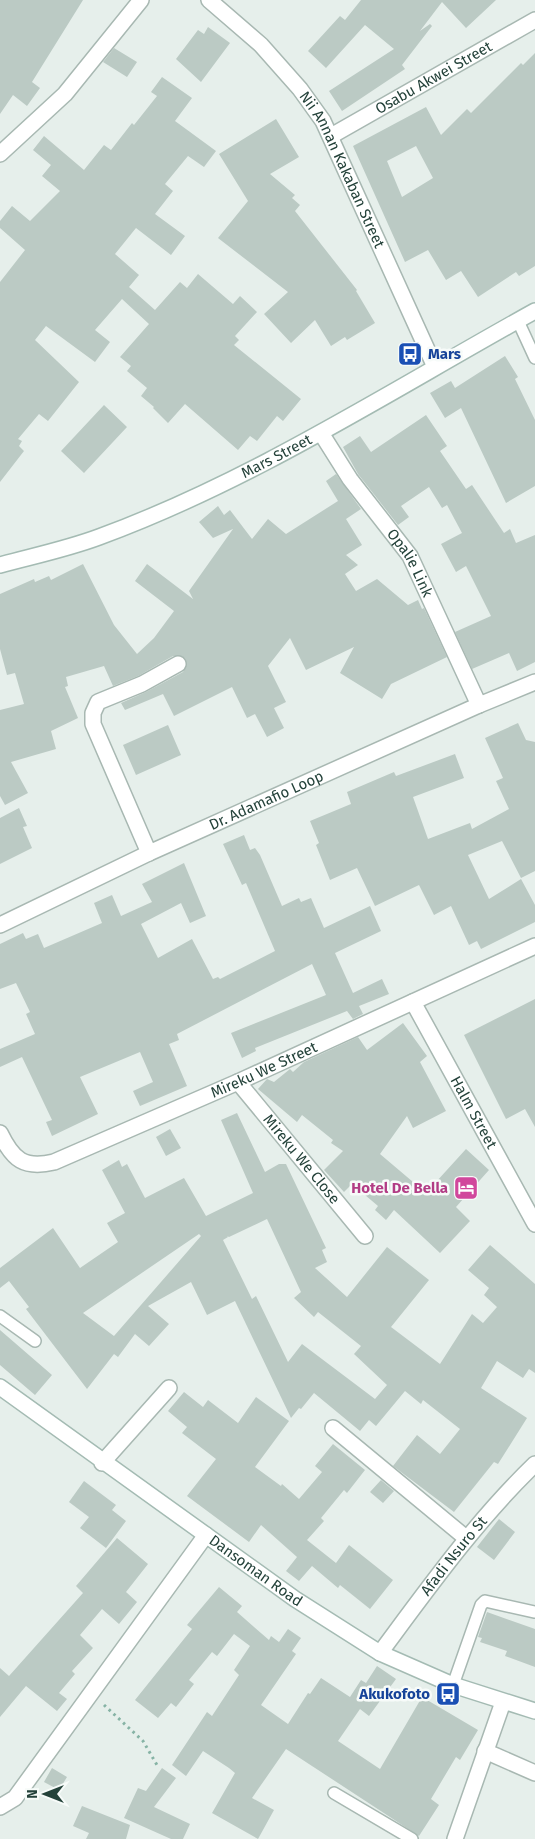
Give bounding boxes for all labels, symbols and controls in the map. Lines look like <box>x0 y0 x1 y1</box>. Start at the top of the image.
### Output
street label: Osabu Akwei Street <box>372 37 496 118</box>
street label: Nii Annan Kakaban Street <box>296 88 389 251</box>
bus stop icon: Mars <box>397 341 423 367</box>
place label: Mars <box>428 345 461 363</box>
street label: Mars Street <box>238 430 315 482</box>
street label: Opalie Link <box>383 525 437 600</box>
street label: Dr. Adamafio Loop <box>206 767 326 834</box>
street label: Mireku We Street <box>208 1038 320 1102</box>
street label: Halm Street <box>446 1073 501 1152</box>
street label: Mireku We Close <box>259 1111 344 1208</box>
hotel icon: Hotel De Bella <box>453 1175 479 1201</box>
place label: Hotel De Bella <box>351 1179 448 1197</box>
street label: Afadi Nsuro St <box>417 1512 491 1599</box>
street label: Dansoman Road <box>206 1531 306 1610</box>
bus stop icon: Akukofoto <box>435 1681 461 1707</box>
place label: Akukofoto <box>358 1685 430 1703</box>
north arrow <box>20 1769 70 1819</box>
text: N <box>24 1789 41 1799</box>

